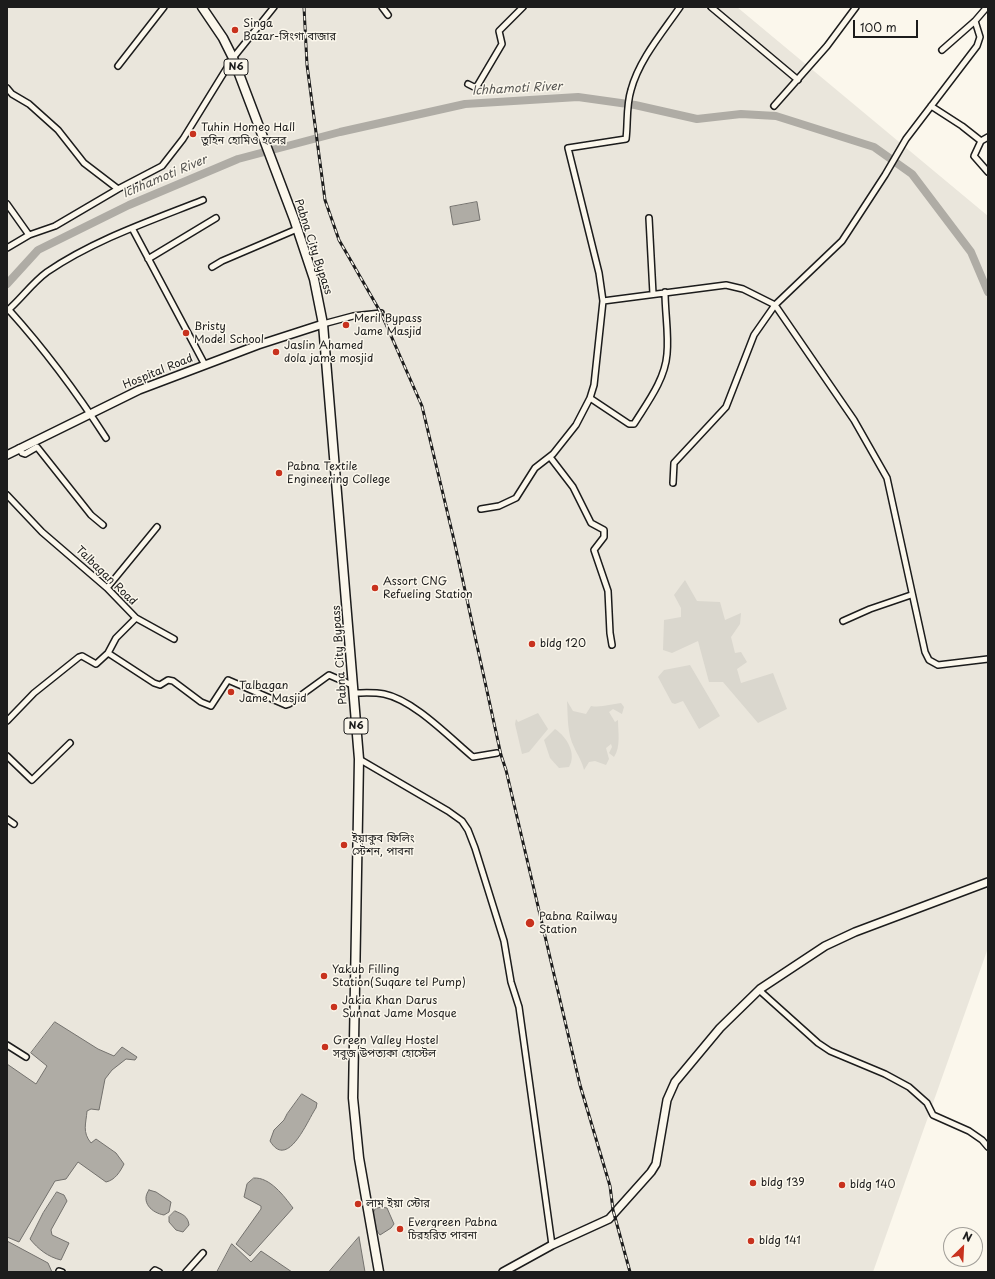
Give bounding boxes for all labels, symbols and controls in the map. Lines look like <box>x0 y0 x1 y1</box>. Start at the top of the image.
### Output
scale bar <box>855 12 920 38</box>
place label: Singa Bazar-সিংগা বাজার <box>243 17 336 43</box>
text: 100 m <box>860 18 897 36</box>
marker: Singa Bazar-সিংগা বাজার <box>230 25 240 35</box>
road number: N6 <box>224 59 248 75</box>
water label: Ichhamoti River <box>472 79 562 99</box>
place label: Tuhin Homeo Hall তুহিন হোমিও হলের <box>201 121 295 147</box>
marker: Tuhin Homeo Hall তুহিন হোমিও হলের <box>188 129 198 139</box>
water label: Ichhamoti River <box>121 153 209 201</box>
street label: Pabna City Bypass <box>291 198 335 296</box>
place label: Meril Bypass Jame Masjid <box>354 312 422 338</box>
place label: Bristy Model School <box>194 320 264 346</box>
marker: Meril Bypass Jame Masjid <box>341 320 351 330</box>
marker: Bristy Model School <box>181 328 191 338</box>
place label: Jaslin Ahamed dola jame mosjid <box>284 339 373 365</box>
marker: Jaslin Ahamed dola jame mosjid <box>271 347 281 357</box>
street label: Hospital Road <box>121 352 195 392</box>
place label: Pabna Textile Engineering College <box>287 460 390 486</box>
marker: Pabna Textile Engineering College <box>274 468 284 478</box>
street label: Talbagan Road <box>73 544 139 608</box>
place label: Assort CNG Refueling Station <box>383 575 473 601</box>
marker: Assort CNG Refueling Station <box>370 583 380 593</box>
street label: Pabna City Bypass <box>330 605 350 705</box>
place label: bldg 120 <box>540 637 586 651</box>
marker: bldg 120 <box>527 639 537 649</box>
place label: Talbagan Jame Masjid <box>239 679 307 705</box>
marker: Talbagan Jame Masjid <box>226 687 236 697</box>
road number: N6 <box>344 718 368 734</box>
place label: ইয়াকুব ফিলিং স্টেশন, পাবনা <box>352 832 415 858</box>
marker: ইয়াকুব ফিলিং স্টেশন, পাবনা <box>339 840 349 850</box>
place label: Pabna Railway Station <box>539 910 617 936</box>
marker: Pabna Railway Station <box>524 917 536 929</box>
place label: Yakub Filling Station(Suqare tel Pump) <box>332 963 466 989</box>
marker: Yakub Filling Station(Suqare tel Pump) <box>319 971 329 981</box>
place label: Jakia Khan Darus Sunnat Jame Mosque <box>342 994 457 1020</box>
marker: Jakia Khan Darus Sunnat Jame Mosque <box>329 1002 339 1012</box>
place label: Green Valley Hostel সবুজ উপত্যকা হোস্টেল <box>333 1034 438 1060</box>
marker: Green Valley Hostel সবুজ উপত্যকা হোস্টেল <box>320 1042 330 1052</box>
place label: bldg 139 <box>761 1176 805 1190</box>
marker: bldg 139 <box>748 1178 758 1188</box>
place label: bldg 140 <box>850 1178 896 1192</box>
marker: bldg 140 <box>837 1180 847 1190</box>
place label: লাম ইয়া স্টোর <box>366 1197 430 1211</box>
marker: লাম ইয়া স্টোর <box>353 1199 363 1209</box>
place label: Evergreen Pabna চিরহরিত পাবনা <box>408 1216 497 1242</box>
marker: Evergreen Pabna চিরহরিত পাবনা <box>395 1224 405 1234</box>
north arrow <box>943 1227 983 1267</box>
text: N <box>960 1227 975 1246</box>
place label: bldg 141 <box>759 1234 801 1248</box>
marker: bldg 141 <box>746 1236 756 1246</box>

